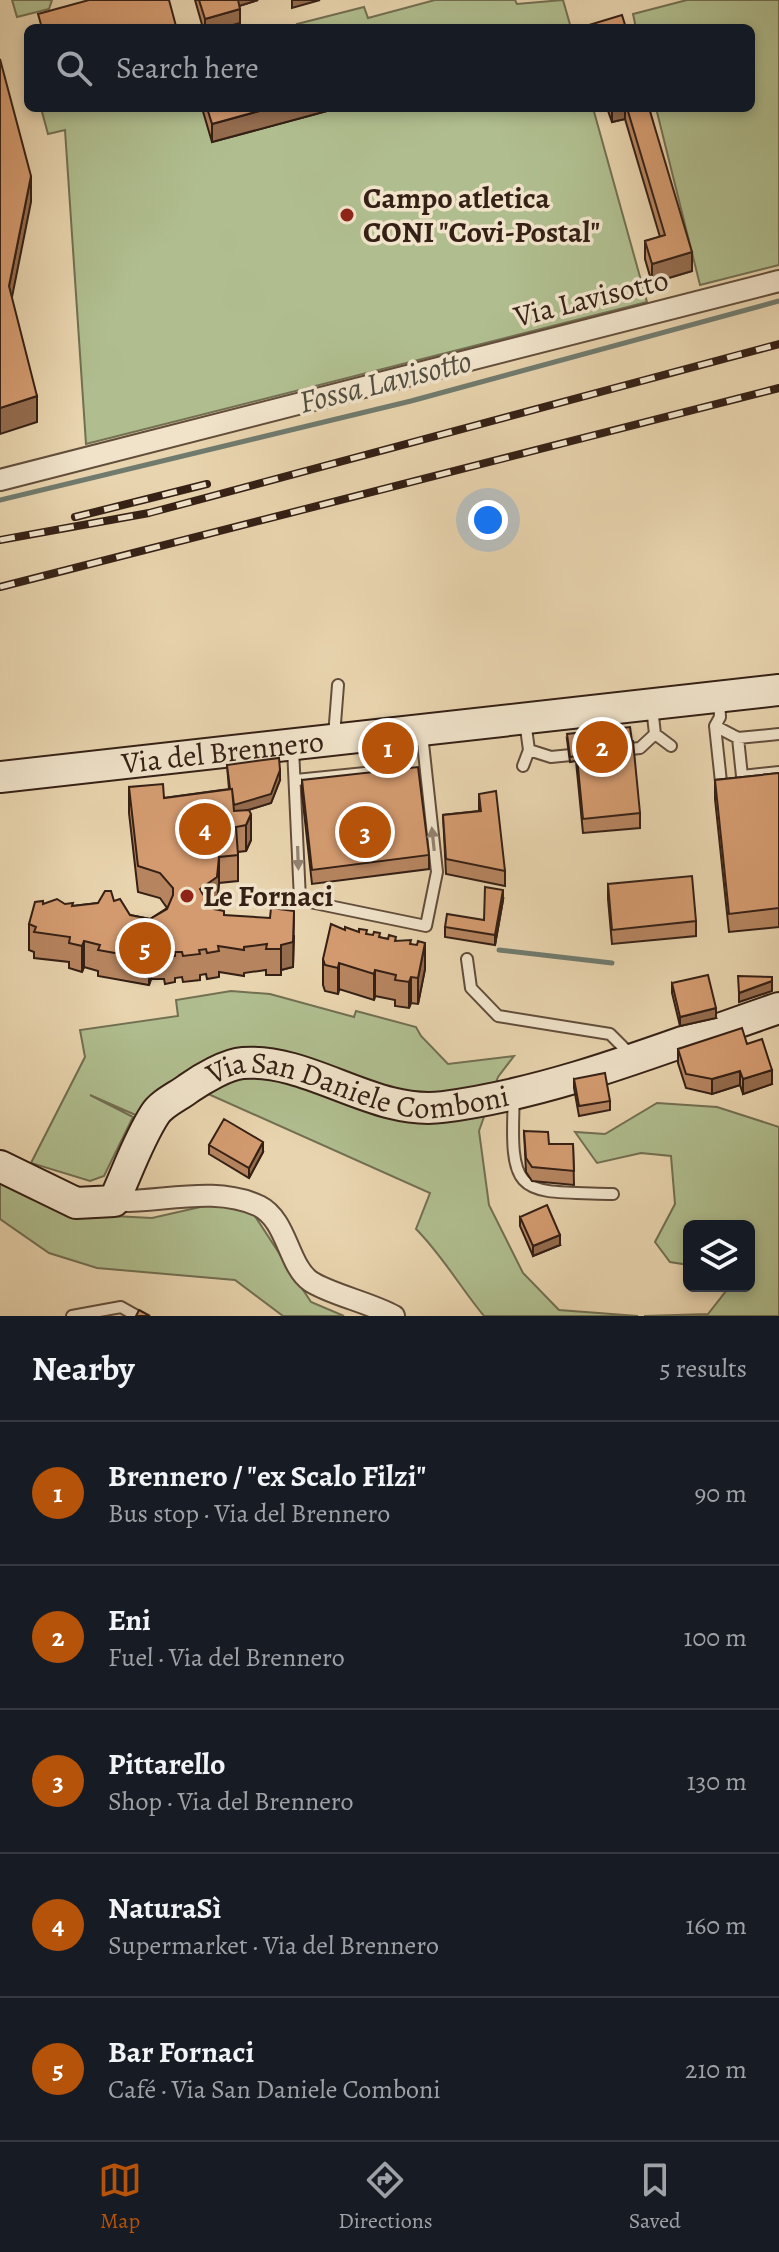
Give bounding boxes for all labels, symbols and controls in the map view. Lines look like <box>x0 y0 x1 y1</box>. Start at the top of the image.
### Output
search box <box>24 24 755 112</box>
icon: search <box>52 46 96 90</box>
text: Search here <box>116 48 259 88</box>
place label: Campo atletica CONI "Covi-Postal" <box>363 178 600 252</box>
marker: Campo atletica CONI "Covi-Postal" <box>338 206 356 224</box>
street label: Via Lavisotto <box>509 260 672 337</box>
water label: Fossa Lavisotto <box>294 338 476 424</box>
your location <box>468 500 508 540</box>
pin: 2 <box>576 717 628 777</box>
pin: 1 <box>362 718 414 778</box>
street label: Via del Brennero <box>118 721 326 783</box>
pin: 4 <box>179 799 231 859</box>
pin: 3 <box>339 802 391 862</box>
one-way arrow <box>426 826 439 851</box>
one-way arrow <box>292 846 305 871</box>
place label: Le Fornaci <box>203 876 334 916</box>
marker: Le Fornaci <box>178 887 196 905</box>
pin: 5 <box>119 918 171 978</box>
street label: Via San Daniele Comboni <box>198 1042 513 1128</box>
map controls <box>683 1220 755 1292</box>
button: layers <box>683 1220 755 1292</box>
text: Nearby <box>32 1345 135 1392</box>
text: 5 results <box>659 1351 747 1386</box>
text: Brennero / "ex Scalo Filzi" <box>108 1456 426 1496</box>
text: 1 <box>53 1476 63 1511</box>
text: 90 m <box>695 1476 747 1511</box>
text: Bus stop · Via del Brennero <box>108 1496 390 1531</box>
text: Eni <box>108 1600 151 1640</box>
text: 2 <box>52 1620 64 1655</box>
text: 100 m <box>684 1620 747 1655</box>
text: Fuel · Via del Brennero <box>108 1640 345 1675</box>
text: Pittarello <box>108 1744 225 1784</box>
text: 3 <box>52 1764 64 1799</box>
text: 130 m <box>687 1764 747 1799</box>
text: Shop · Via del Brennero <box>108 1784 353 1819</box>
text: NaturaSì <box>108 1888 221 1928</box>
text: 4 <box>52 1908 64 1943</box>
text: 160 m <box>685 1908 747 1943</box>
text: Supermarket · Via del Brennero <box>108 1928 439 1963</box>
text: Bar Fornaci <box>108 2032 254 2072</box>
text: 5 <box>52 2052 64 2087</box>
text: 210 m <box>685 2052 747 2087</box>
text: Café · Via San Daniele Comboni <box>108 2072 441 2107</box>
tab: Map <box>98 2158 142 2236</box>
tab: Directions <box>338 2158 433 2236</box>
tab: Saved <box>629 2158 681 2236</box>

